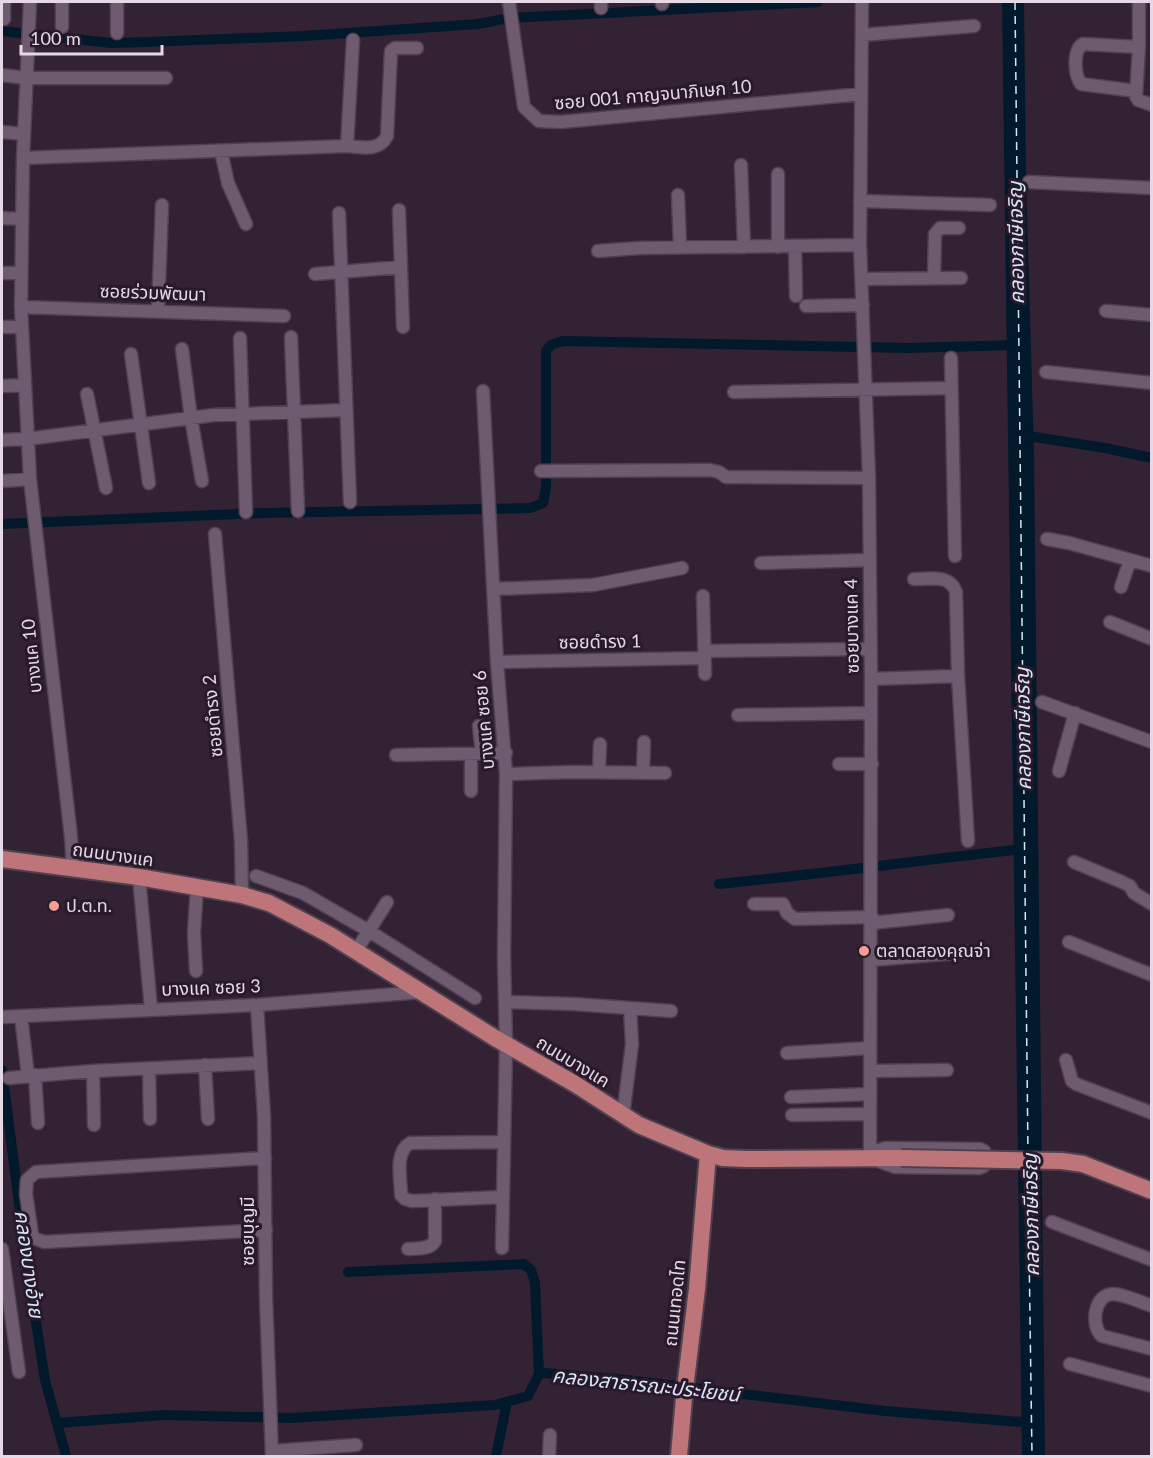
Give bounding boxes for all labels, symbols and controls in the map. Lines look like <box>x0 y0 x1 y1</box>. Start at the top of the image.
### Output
scale bar <box>21 18 162 56</box>
text: 100 m <box>30 27 81 49</box>
street label: ซอย 001 กาญจนาภิเษก 10 <box>553 74 752 114</box>
water label: คลองภาษีเจริญ <box>1002 180 1028 305</box>
street label: ซอยร่วมพัฒนา <box>99 279 207 305</box>
street label: ซอยบางแค 4 <box>839 578 863 674</box>
street label: บางแค 10 <box>16 618 46 694</box>
street label: ซอยดำรง 1 <box>558 629 642 653</box>
water label: คลองภาษีเจริญ <box>1009 666 1035 791</box>
street label: บางแค ซอย 6 <box>468 669 498 771</box>
street label: ซอยดำรง 2 <box>197 674 227 758</box>
street label: ถนนบางแค <box>71 837 155 871</box>
place label: ป.ต.ท. <box>66 894 112 916</box>
marker: ป.ต.ท. <box>47 899 61 913</box>
place label: ตลาดสองคุณจ่า <box>876 939 991 962</box>
marker: ตลาดสองคุณจ่า <box>857 944 871 958</box>
street label: บางแค ซอย 3 <box>161 974 261 1000</box>
street label: ถนนบางแค <box>533 1031 614 1092</box>
water label: คลองภาษีเจริญ <box>1017 1152 1043 1277</box>
street label: ซอยบุญมี <box>236 1196 259 1266</box>
water label: คลองบางอ้าย <box>11 1209 50 1321</box>
street label: ถนนเทอดไท <box>659 1258 689 1347</box>
water label: คลองสาธารณะประโยชน์ <box>551 1362 745 1406</box>

